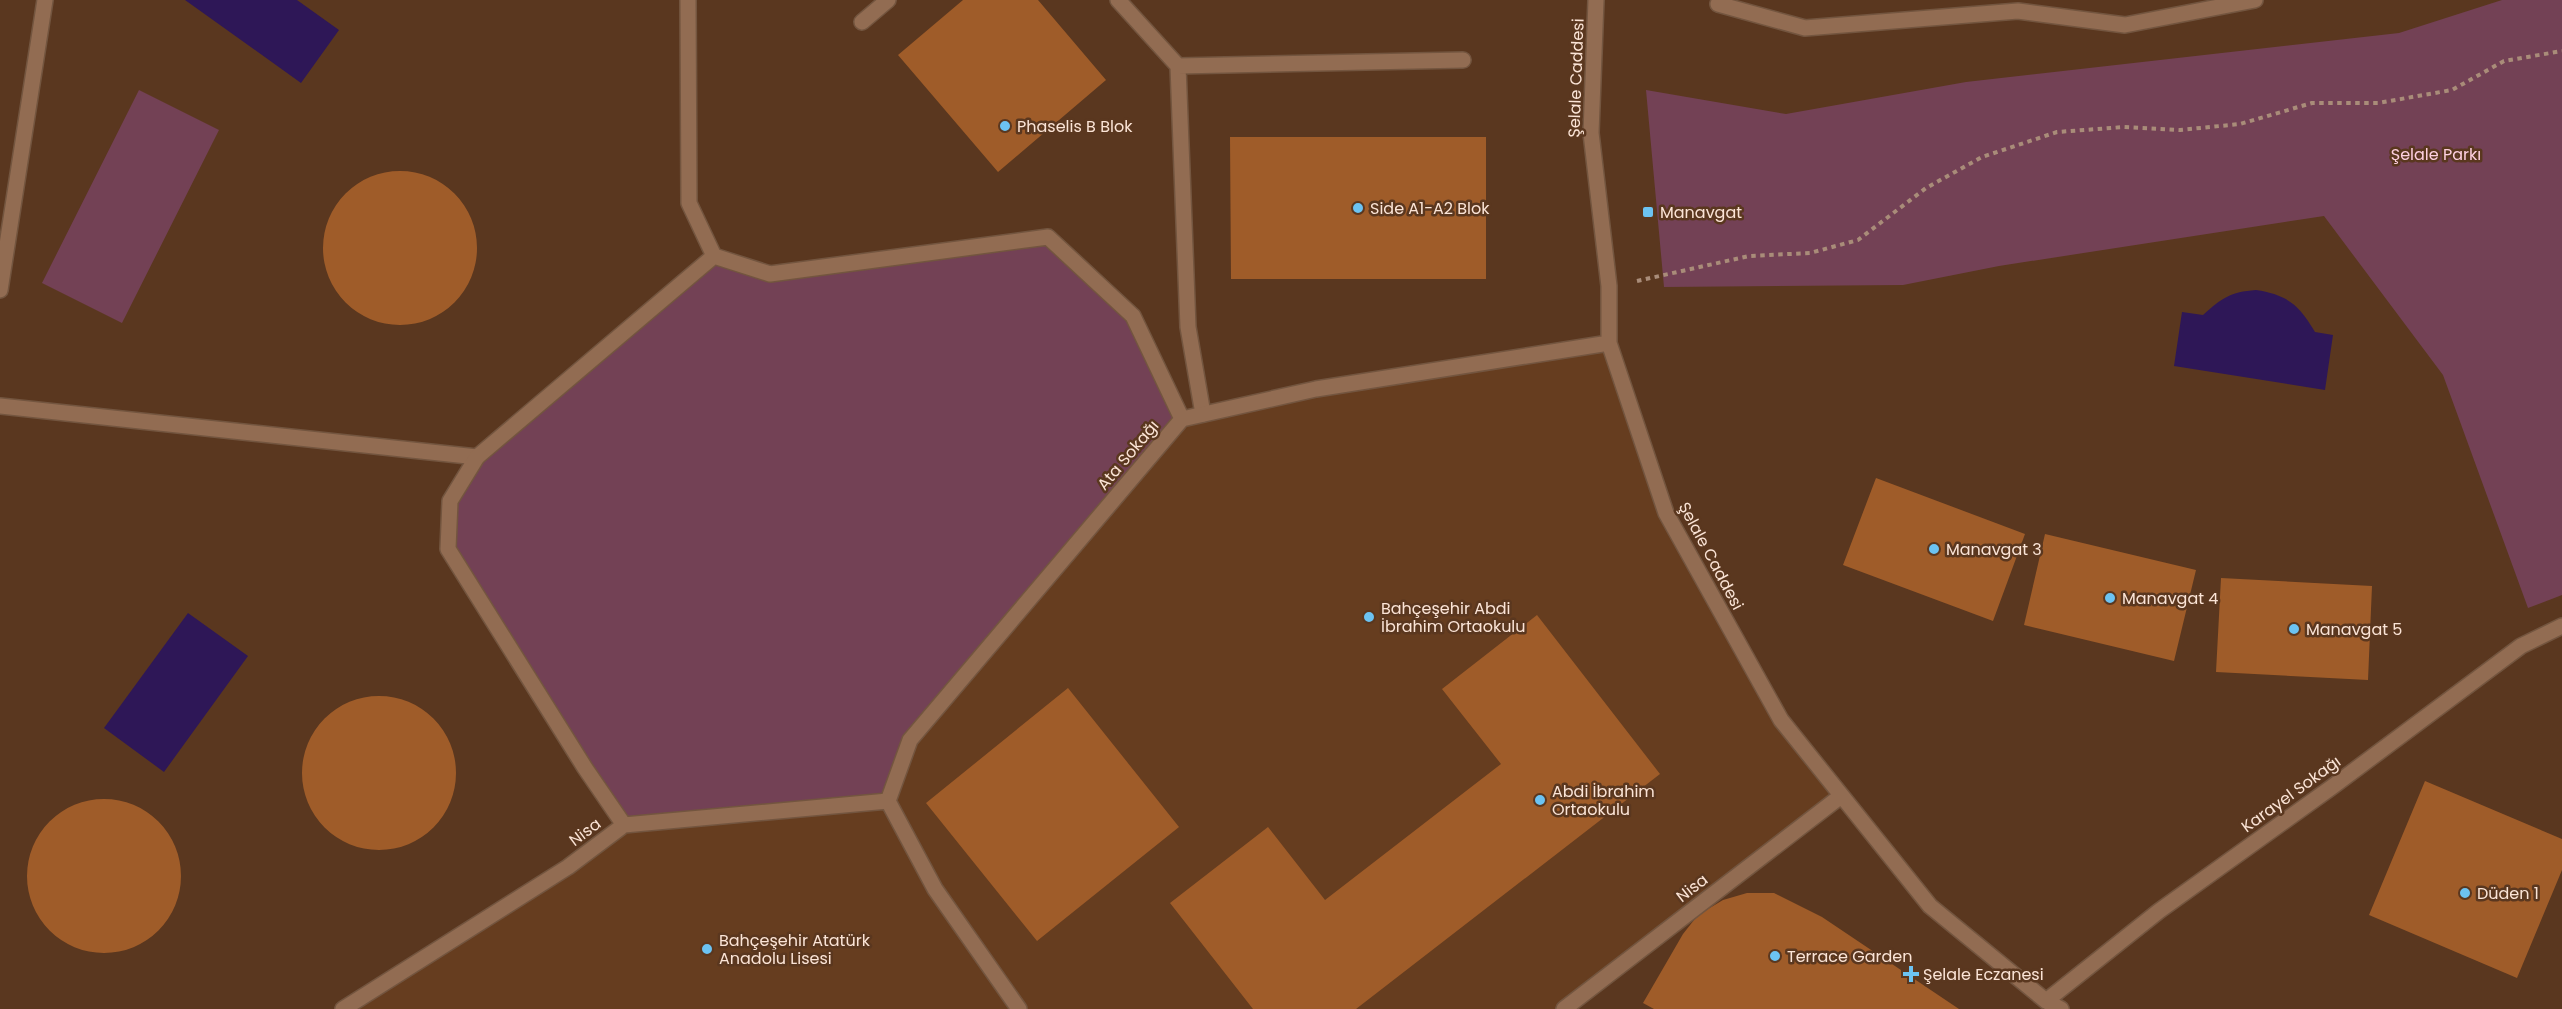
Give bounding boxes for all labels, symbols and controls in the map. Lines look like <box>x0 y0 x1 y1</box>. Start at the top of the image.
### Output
street label: Şelale Caddesi <box>1562 18 1590 138</box>
place label: Phaselis B Blok <box>1017 115 1133 138</box>
marker: Phaselis B Blok <box>998 119 1012 133</box>
park label: Şelale Parkı <box>2391 143 2481 166</box>
place label: Side A1-A2 Blok <box>1370 197 1490 220</box>
marker: Side A1-A2 Blok <box>1351 201 1365 215</box>
place label: Manavgat <box>1660 201 1742 224</box>
marker: Manavgat <box>1641 205 1655 219</box>
street label: Ata Sokağı <box>1092 415 1164 495</box>
street label: Şelale Caddesi <box>1673 498 1749 614</box>
place label: Manavgat 3 <box>1946 538 2042 561</box>
marker: Manavgat 3 <box>1927 542 1941 556</box>
place label: Manavgat 4 <box>2122 587 2218 610</box>
marker: Manavgat 4 <box>2103 591 2117 605</box>
place label: Bahçeşehir Abdi İbrahim Ortaokulu <box>1381 597 1526 638</box>
marker: Bahçeşehir Abdi İbrahim Ortaokulu <box>1362 610 1376 624</box>
place label: Manavgat 5 <box>2306 618 2402 641</box>
marker: Manavgat 5 <box>2287 622 2301 636</box>
street label: Karayel Sokağı <box>2237 750 2345 838</box>
place label: Abdi İbrahim Ortaokulu <box>1552 780 1655 821</box>
marker: Abdi İbrahim Ortaokulu <box>1533 793 1547 807</box>
street label: Nisa <box>564 812 606 852</box>
street label: Nisa <box>1671 868 1713 908</box>
place label: Düden 1 <box>2477 882 2539 905</box>
marker: Düden 1 <box>2458 886 2472 900</box>
place label: Bahçeşehir Atatürk Anadolu Lisesi <box>719 929 871 970</box>
marker: Bahçeşehir Atatürk Anadolu Lisesi <box>700 942 714 956</box>
place label: Terrace Garden <box>1787 945 1912 968</box>
marker: Terrace Garden <box>1768 949 1782 963</box>
place label: Şelale Eczanesi <box>1923 963 2044 986</box>
marker: Şelale Eczanesi <box>1904 967 1918 981</box>

